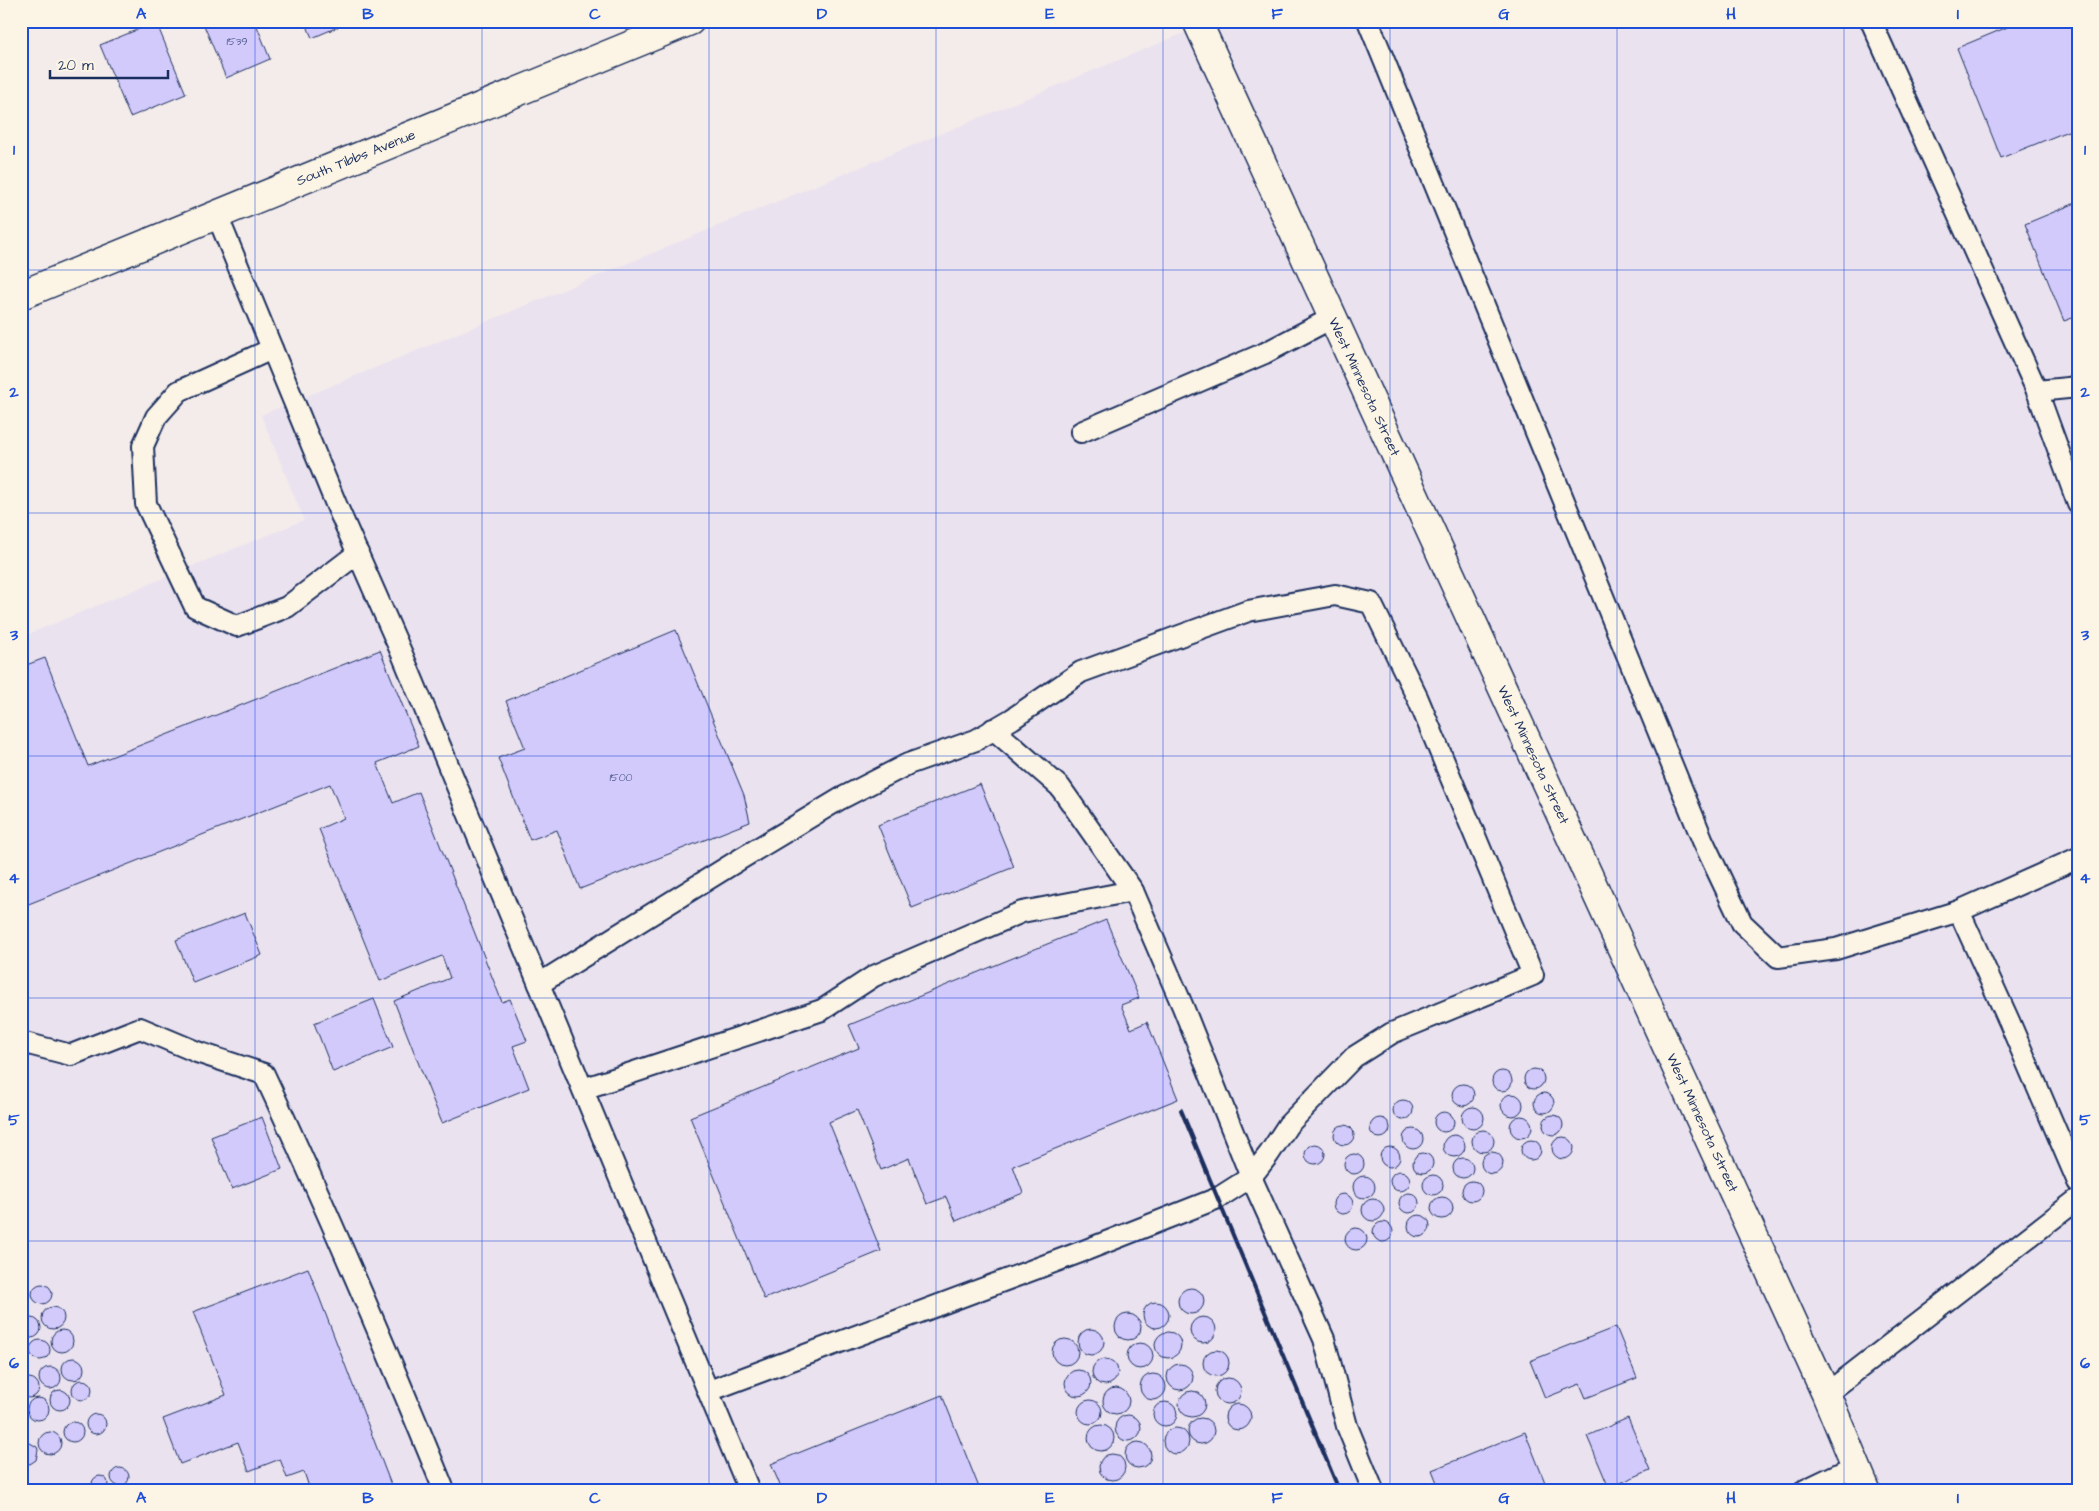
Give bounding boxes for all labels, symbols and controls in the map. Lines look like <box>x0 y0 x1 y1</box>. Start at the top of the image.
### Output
text: A <box>136 3 147 25</box>
text: B <box>362 3 374 25</box>
text: C <box>589 3 601 25</box>
text: D <box>817 3 828 25</box>
text: E <box>1045 3 1055 25</box>
text: F <box>1271 3 1283 25</box>
text: G <box>1498 3 1510 25</box>
text: H <box>1726 3 1736 25</box>
text: I <box>1957 3 1959 25</box>
house number: 1539 <box>226 34 248 49</box>
scale bar <box>50 48 168 80</box>
text: 20 m <box>58 55 94 76</box>
street label: South Tibbs Avenue <box>293 125 419 191</box>
text: 1 <box>13 139 16 161</box>
text: 1 <box>2084 139 2087 161</box>
street label: West Minnesota Street <box>1323 314 1405 460</box>
text: 2 <box>8 381 19 403</box>
text: 2 <box>2079 381 2090 403</box>
text: 3 <box>9 624 19 646</box>
text: 3 <box>2080 624 2090 646</box>
street label: West Minnesota Street <box>1492 682 1574 828</box>
house number: 1500 <box>609 770 633 785</box>
text: 4 <box>9 867 20 889</box>
text: 4 <box>2080 867 2091 889</box>
street label: West Minnesota Street <box>1661 1050 1743 1196</box>
text: 5 <box>8 1109 20 1131</box>
text: 5 <box>2079 1109 2091 1131</box>
text: 6 <box>9 1352 19 1374</box>
text: 6 <box>2080 1352 2090 1374</box>
text: A <box>136 1487 147 1509</box>
text: B <box>362 1487 374 1509</box>
text: C <box>589 1487 601 1509</box>
text: D <box>817 1487 828 1509</box>
text: E <box>1045 1487 1055 1509</box>
text: F <box>1271 1487 1283 1509</box>
text: G <box>1498 1487 1510 1509</box>
text: H <box>1726 1487 1736 1509</box>
text: I <box>1957 1487 1959 1509</box>

